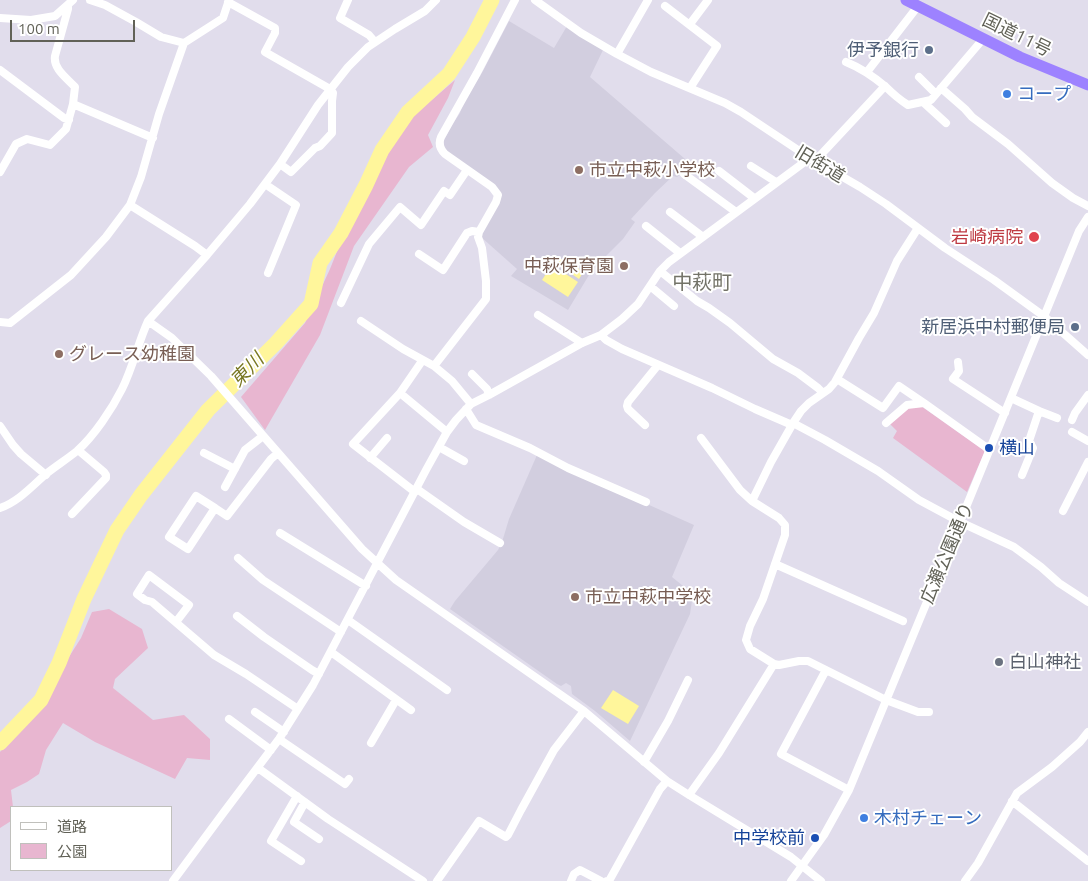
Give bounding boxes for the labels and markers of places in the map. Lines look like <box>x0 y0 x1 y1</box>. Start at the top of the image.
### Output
place label: 伊予銀行 <box>847 39 919 61</box>
marker: 伊予銀行 <box>923 44 935 56</box>
place label: コープ <box>1017 83 1071 105</box>
marker: コープ <box>1001 88 1013 100</box>
place label: 市立中萩小学校 <box>589 159 715 181</box>
marker: 市立中萩小学校 <box>573 164 585 176</box>
place label: 岩崎病院 <box>951 226 1023 248</box>
marker: 岩崎病院 <box>1027 230 1041 244</box>
place label: 中萩保育園 <box>524 255 614 277</box>
marker: 中萩保育園 <box>618 260 630 272</box>
place label: 新居浜中村郵便局 <box>921 316 1065 338</box>
marker: 新居浜中村郵便局 <box>1069 321 1081 333</box>
place label: グレース幼稚園 <box>69 343 195 365</box>
marker: グレース幼稚園 <box>53 348 65 360</box>
place label: 横山 <box>999 437 1035 459</box>
marker: 横山 <box>983 442 995 454</box>
place label: 市立中萩中学校 <box>585 586 711 608</box>
marker: 市立中萩中学校 <box>569 591 581 603</box>
place label: 白山神社 <box>1009 651 1081 673</box>
marker: 白山神社 <box>993 656 1005 668</box>
place label: 木村チェーン <box>874 807 982 829</box>
marker: 木村チェーン <box>858 812 870 824</box>
place label: 中学校前 <box>733 827 805 849</box>
marker: 中学校前 <box>809 832 821 844</box>

